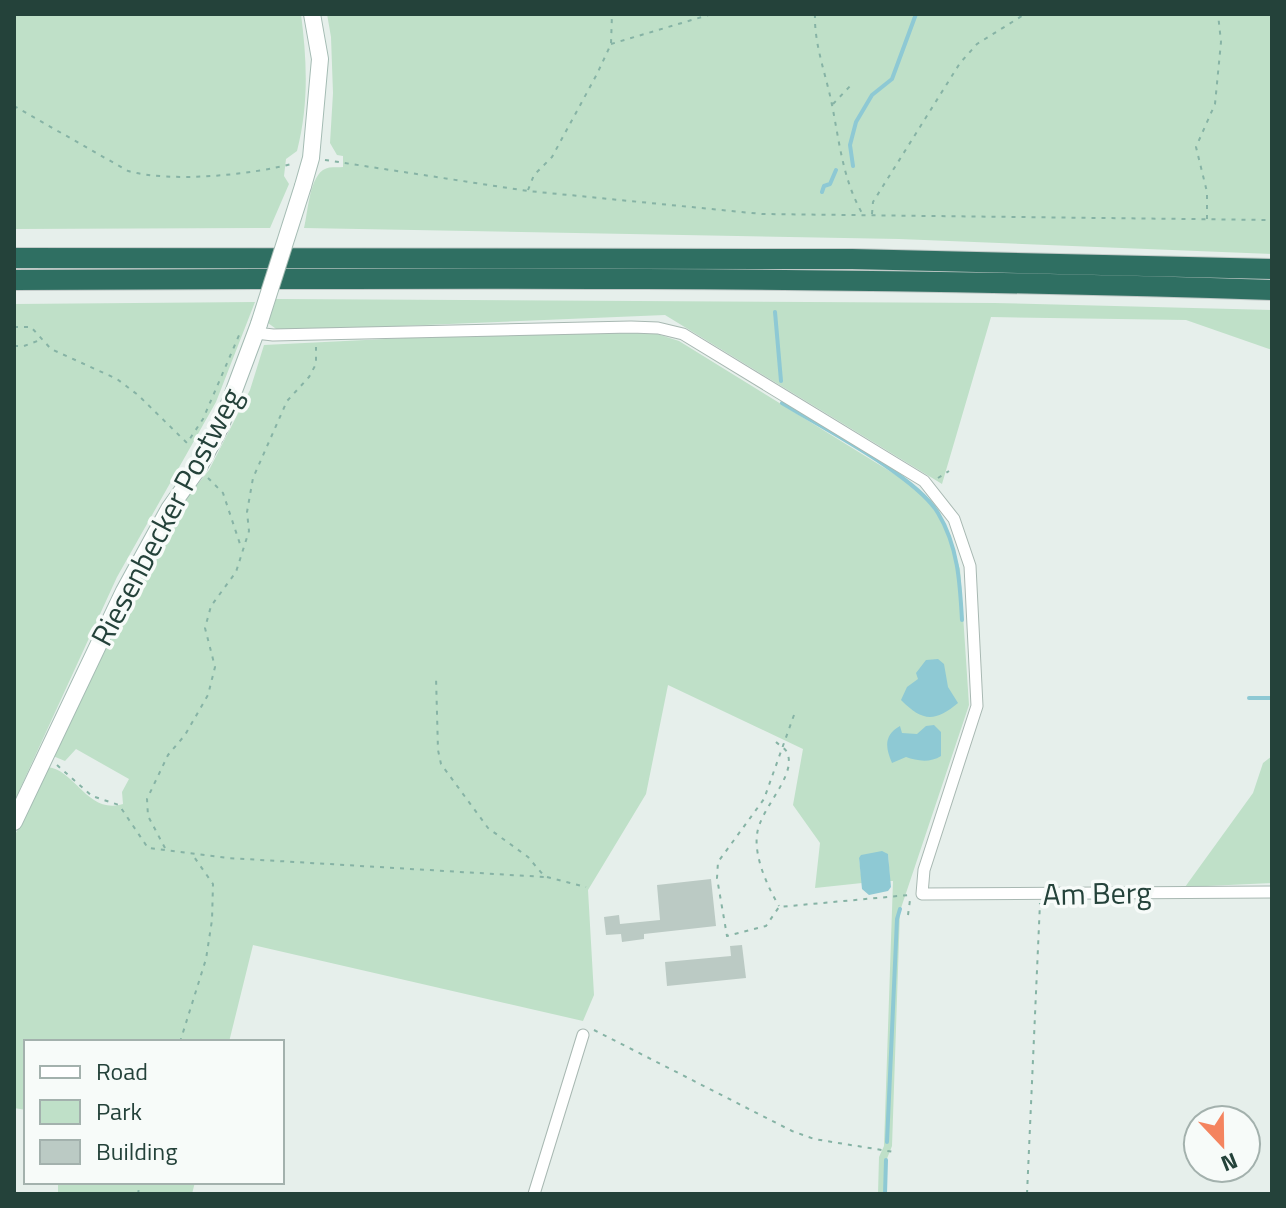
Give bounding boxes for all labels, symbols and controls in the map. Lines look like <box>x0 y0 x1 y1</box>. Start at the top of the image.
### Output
street label: Riesenbecker Postweg <box>78 379 254 654</box>
street label: Am Berg <box>1042 869 1152 917</box>
legend <box>24 1040 284 1184</box>
text: Road <box>96 1053 148 1089</box>
text: Park <box>96 1093 142 1129</box>
north arrow <box>1182 1104 1262 1184</box>
text: Building <box>96 1133 178 1169</box>
text: N <box>1216 1144 1243 1181</box>

